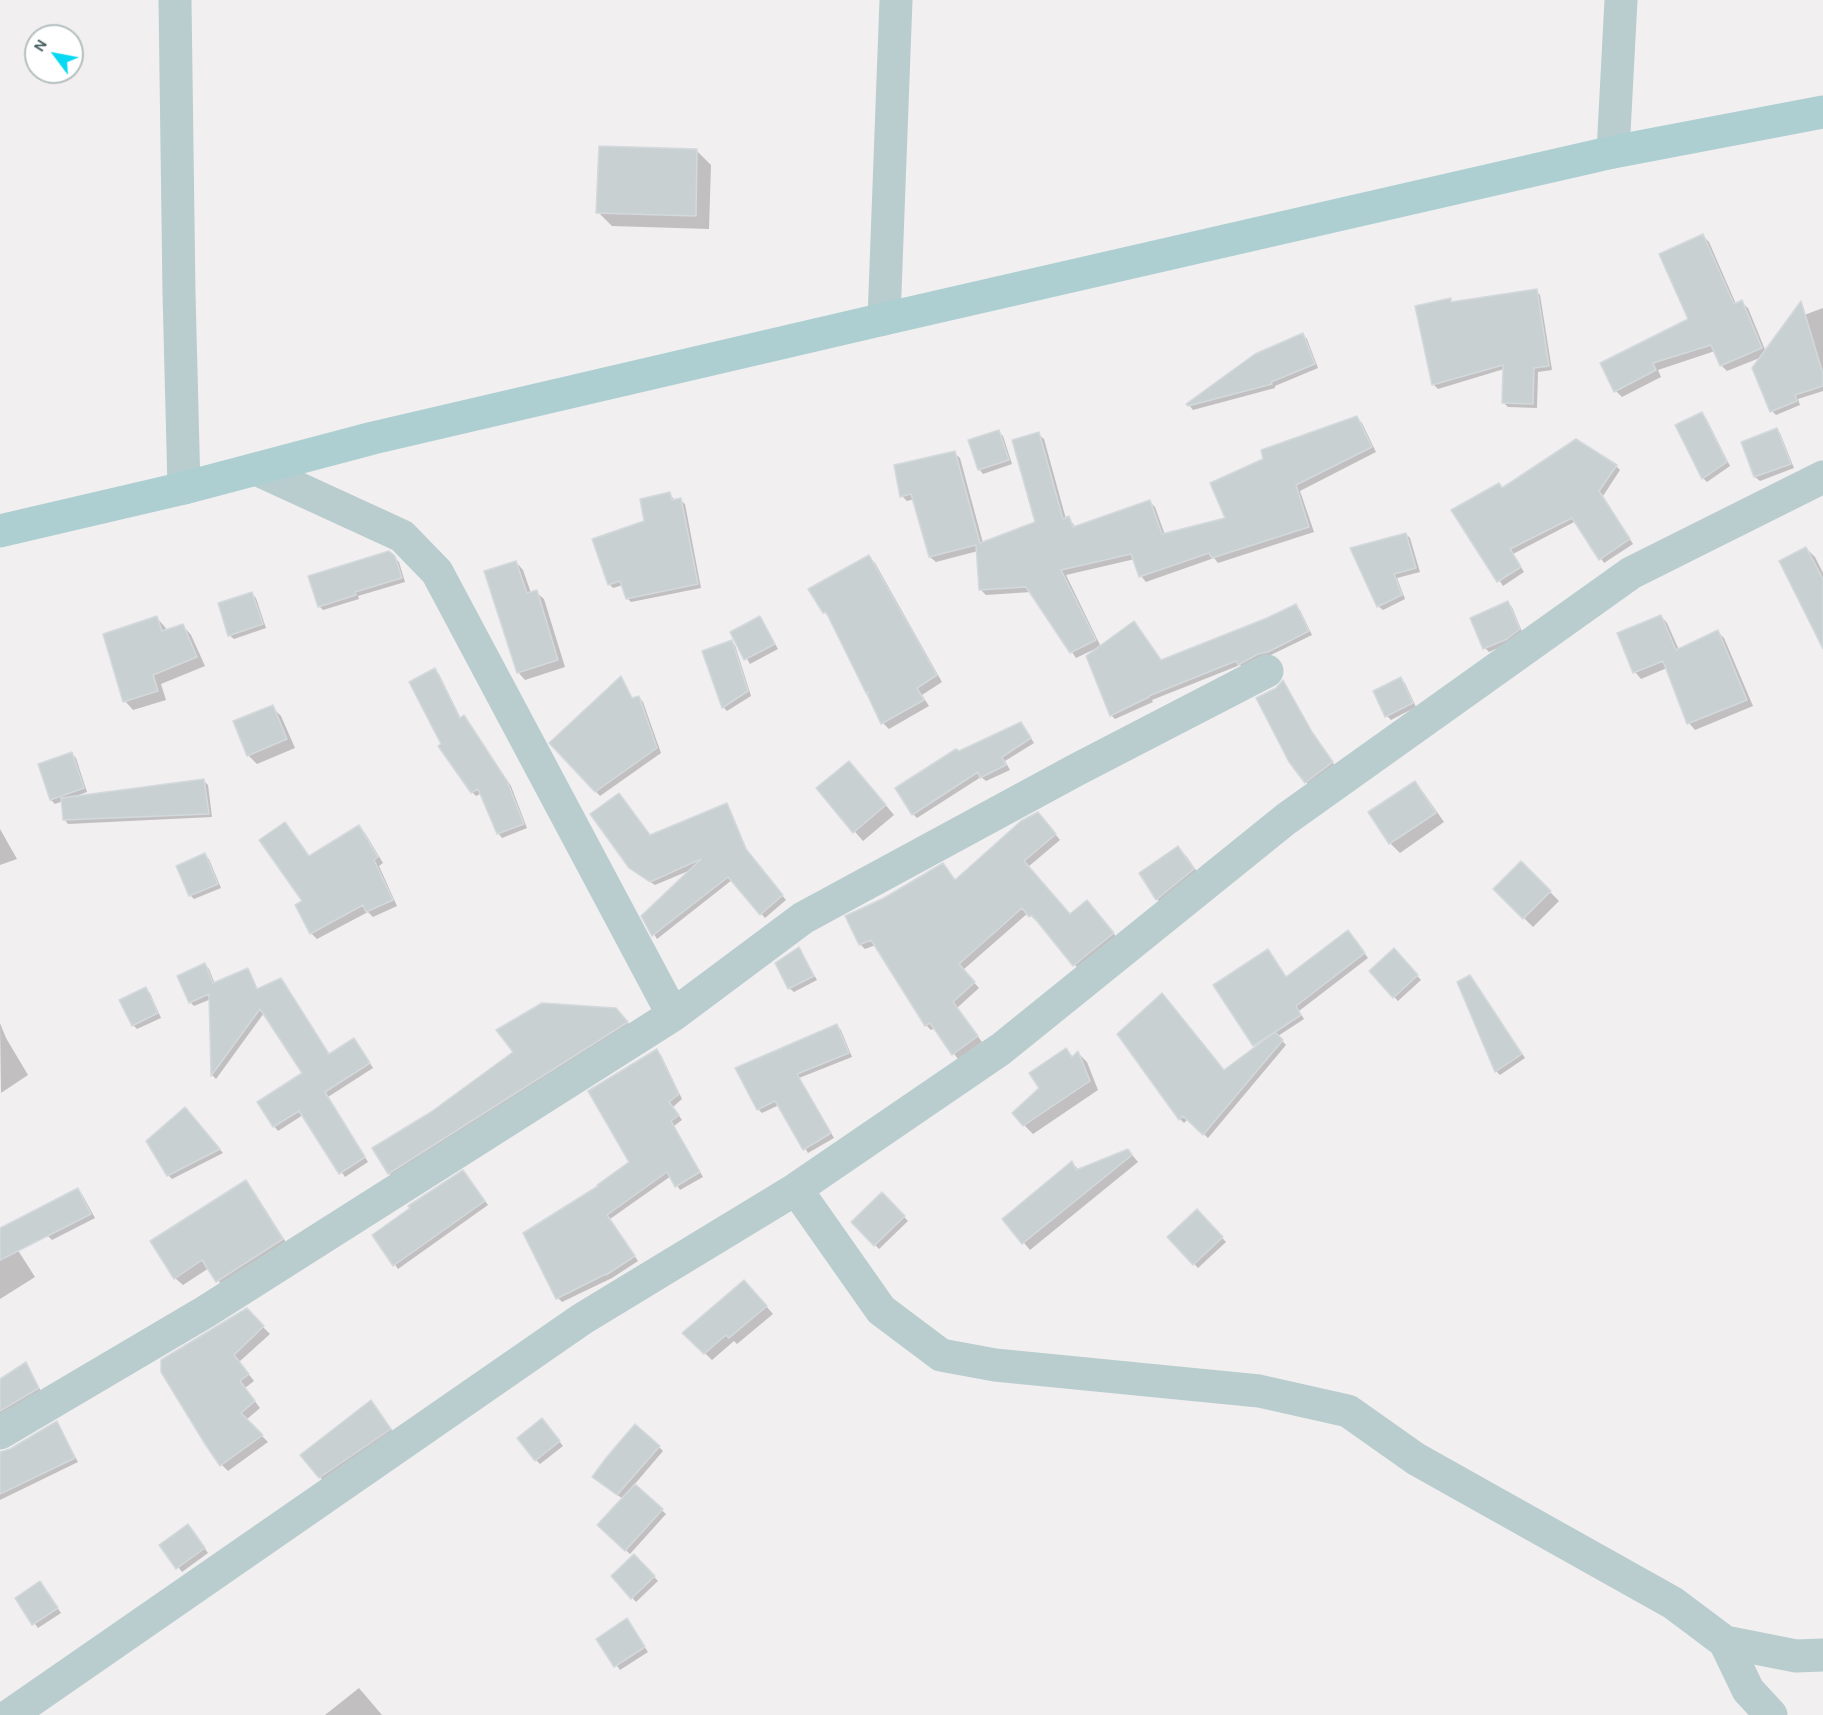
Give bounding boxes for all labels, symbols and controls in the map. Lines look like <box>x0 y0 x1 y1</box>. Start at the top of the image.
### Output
north arrow <box>24 24 84 84</box>
text: N <box>29 35 51 55</box>

